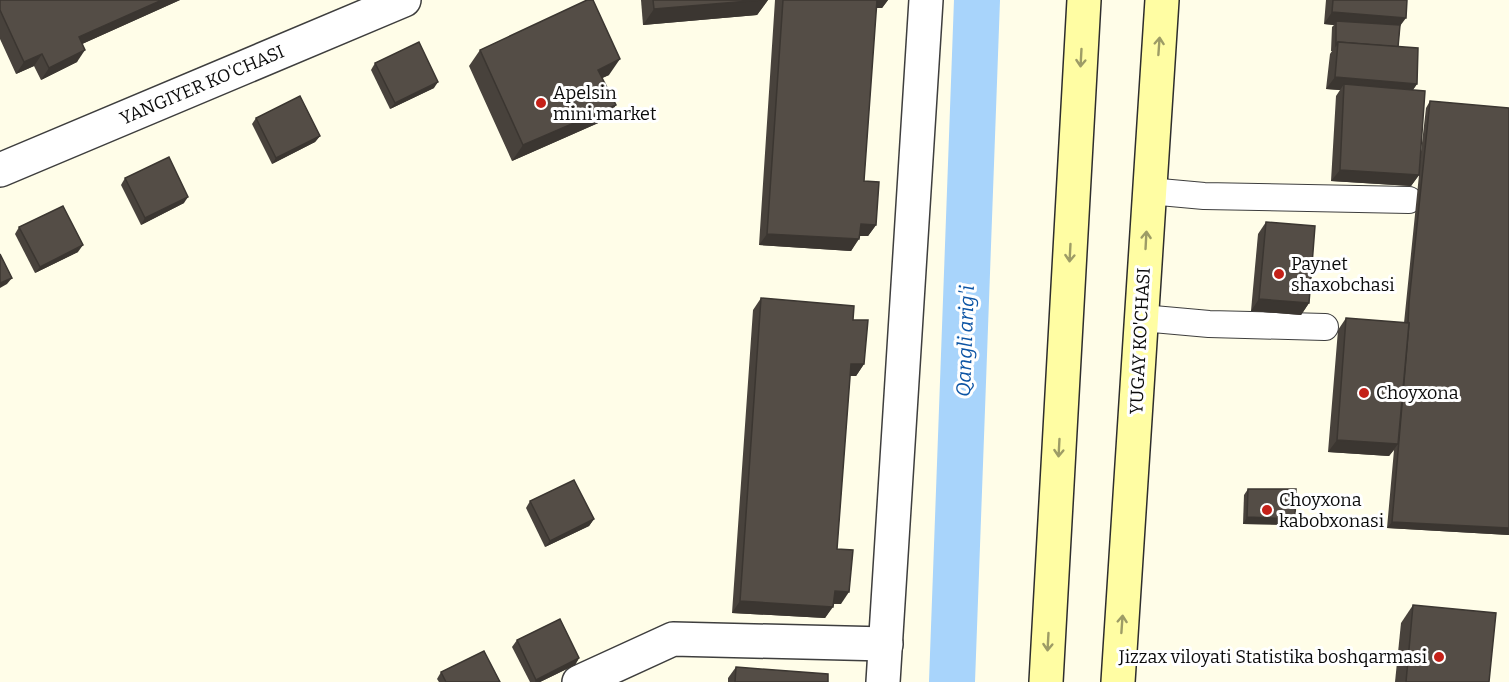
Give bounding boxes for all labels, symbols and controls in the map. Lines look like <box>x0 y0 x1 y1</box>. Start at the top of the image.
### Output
one-way arrow <box>1153 36 1164 56</box>
street label: YANGIYER KO'CHASI <box>116 40 288 130</box>
one-way arrow <box>1075 48 1086 68</box>
place label: Apelsin mini market <box>553 82 657 125</box>
marker: Apelsin mini market <box>534 96 548 110</box>
one-way arrow <box>1141 231 1152 251</box>
one-way arrow <box>1064 243 1075 263</box>
place label: Paynet shaxobchasi <box>1291 253 1395 296</box>
street label: YUGAY KO'CHASI <box>1125 267 1155 415</box>
marker: Paynet shaxobchasi <box>1272 267 1286 281</box>
water label: Qangli arig'i <box>951 284 979 397</box>
place label: Choyxona <box>1376 382 1459 404</box>
marker: Choyxona <box>1357 386 1371 400</box>
one-way arrow <box>1053 437 1064 457</box>
place label: Choyxona kabobxonasi <box>1279 489 1384 532</box>
marker: Choyxona kabobxonasi <box>1260 503 1274 517</box>
one-way arrow <box>1117 614 1128 634</box>
one-way arrow <box>1042 632 1053 652</box>
place label: Jizzax viloyati Statistika boshqarmasi <box>1118 646 1427 668</box>
marker: Jizzax viloyati Statistika boshqarmasi <box>1432 650 1446 664</box>

